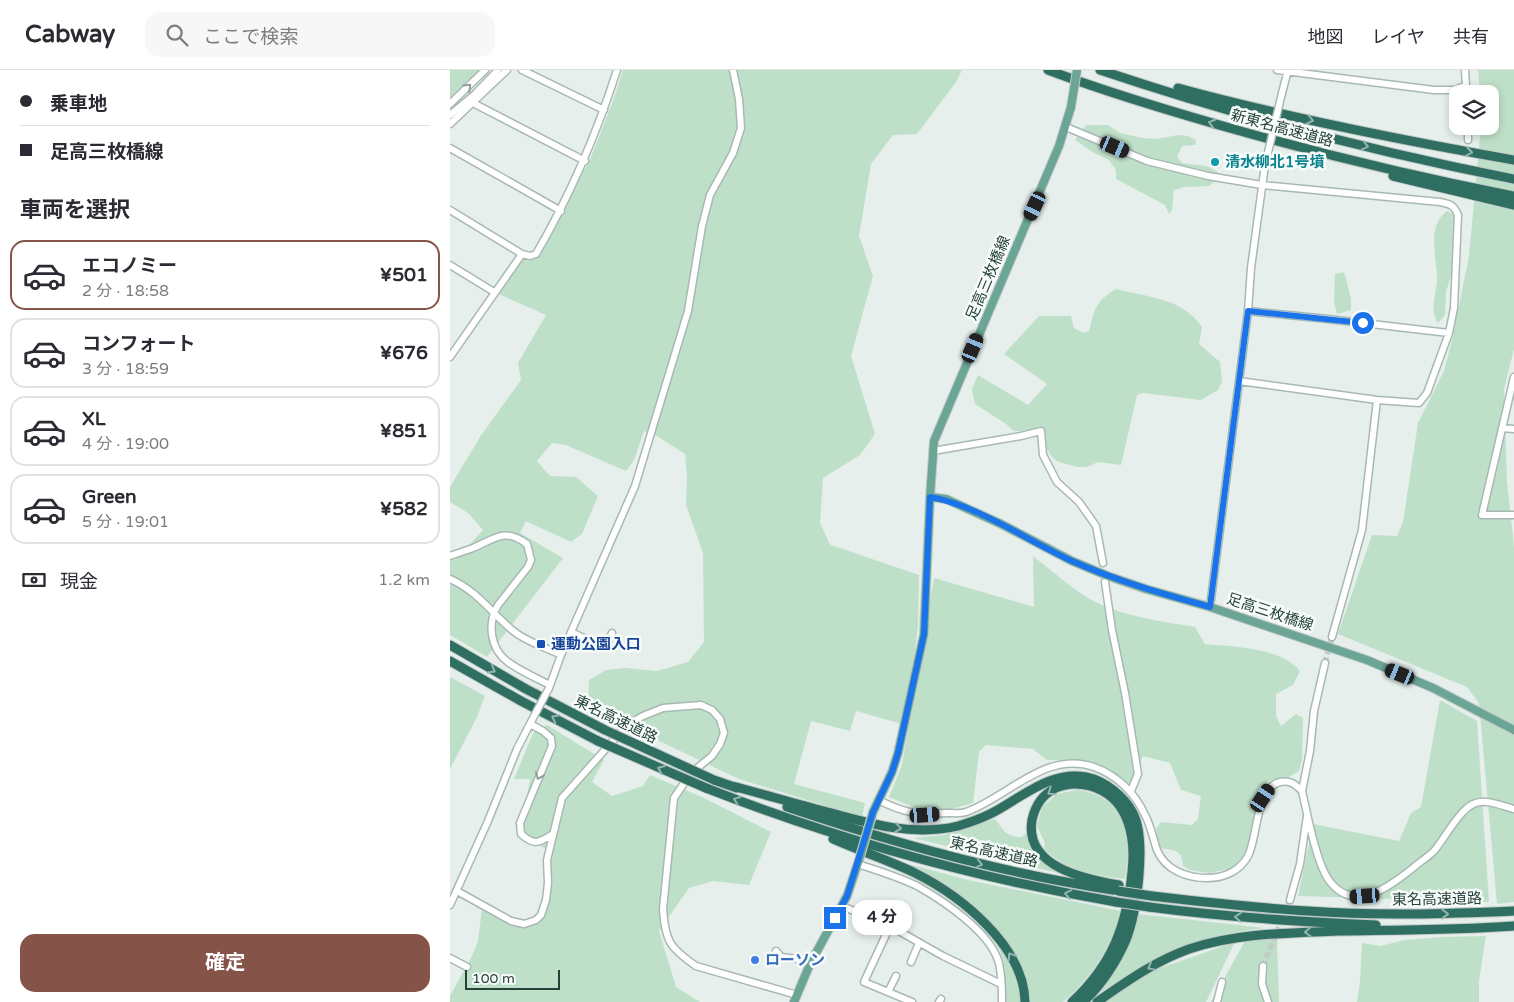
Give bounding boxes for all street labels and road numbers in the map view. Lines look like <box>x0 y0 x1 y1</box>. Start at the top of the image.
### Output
street label: 新東名高速道路 <box>1229 106 1335 150</box>
street label: 足高三枚橋線 <box>962 233 1014 323</box>
street label: 足高三枚橋線 <box>1224 590 1316 634</box>
street label: 東名高速道路 <box>572 691 660 747</box>
street label: 東名高速道路 <box>948 833 1040 871</box>
street label: 東名高速道路 <box>1392 889 1482 909</box>

